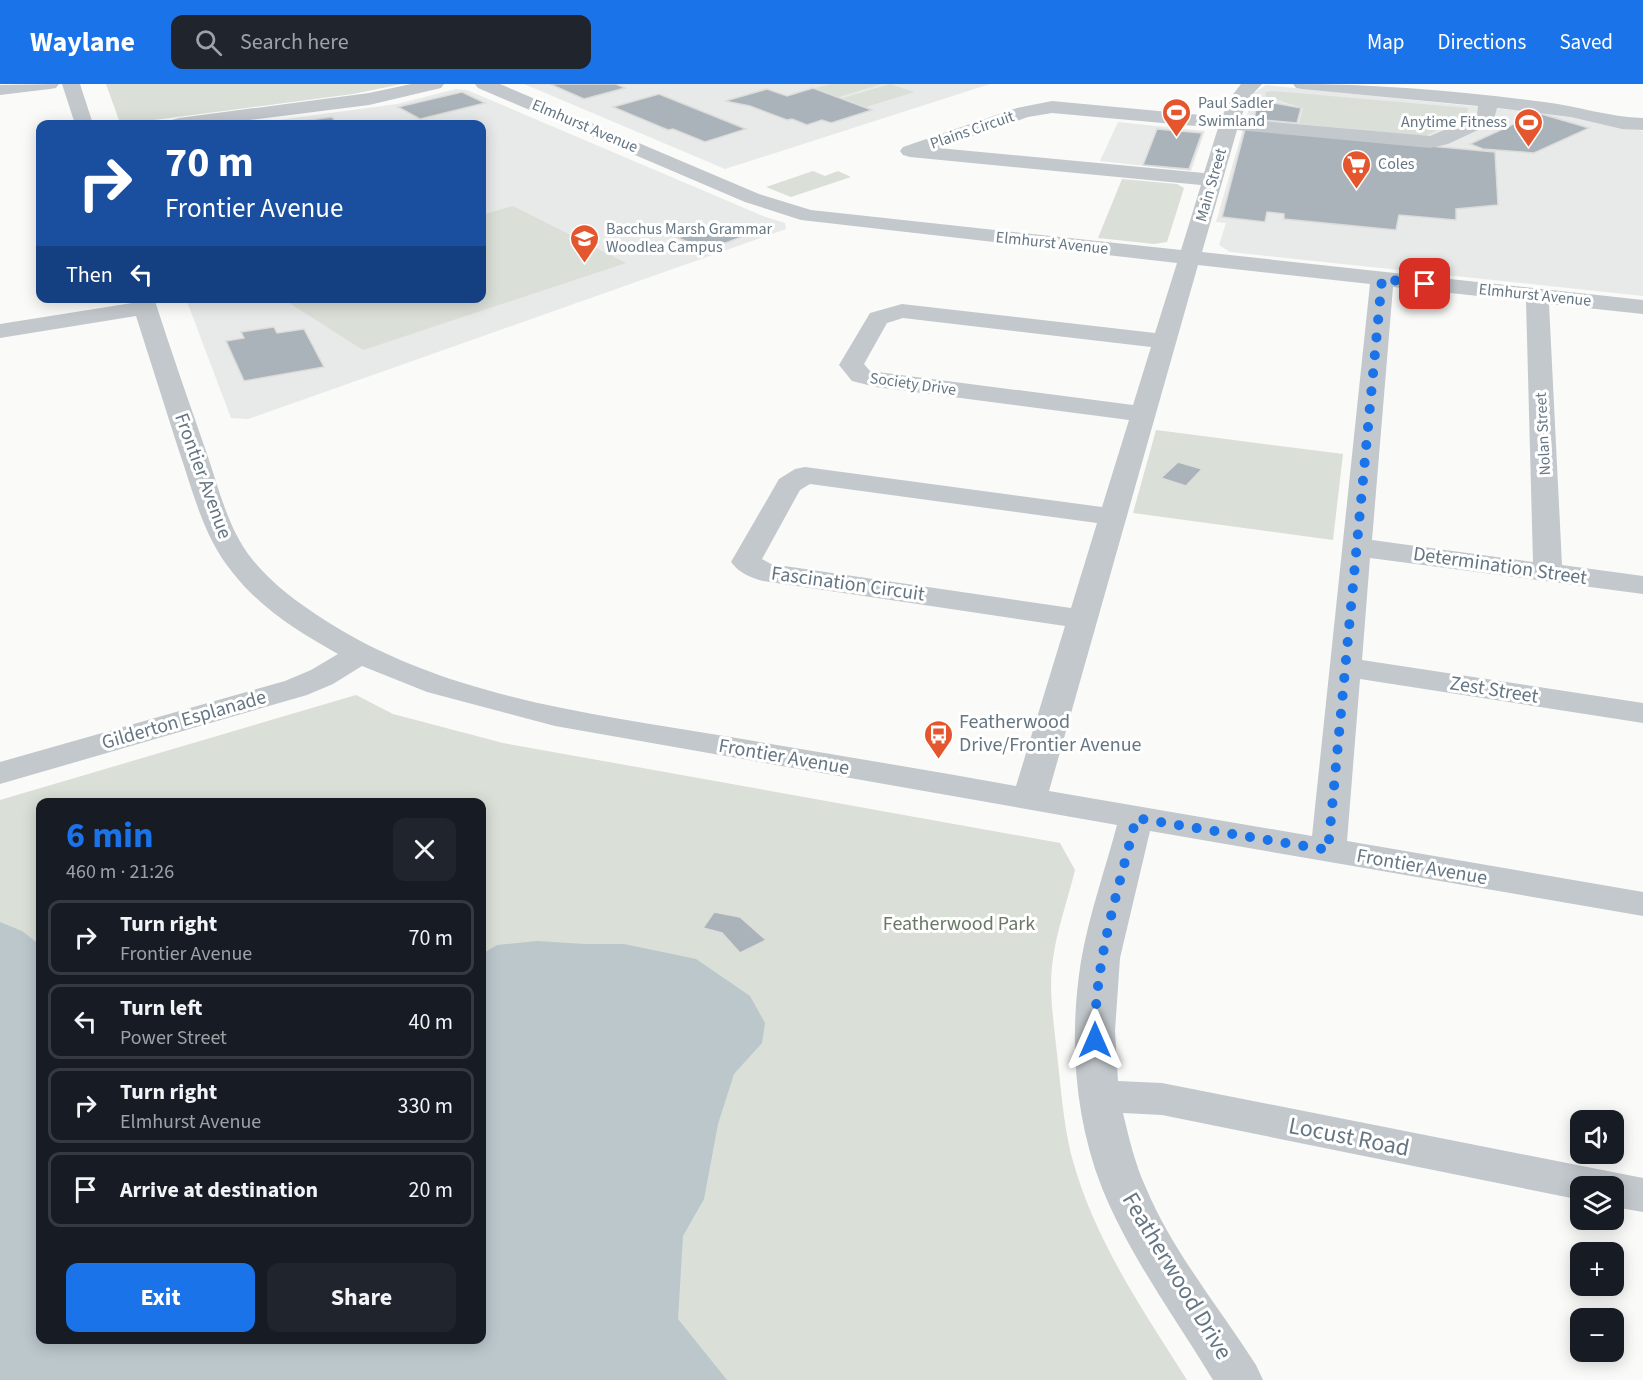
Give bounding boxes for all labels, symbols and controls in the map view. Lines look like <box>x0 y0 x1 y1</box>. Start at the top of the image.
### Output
search box <box>171 15 591 69</box>
text: Waylane <box>30 22 135 62</box>
icon: search <box>192 26 225 59</box>
text: Search here <box>240 26 349 58</box>
text: Map <box>1367 27 1405 57</box>
text: Directions <box>1438 27 1526 57</box>
text: Saved <box>1559 27 1613 57</box>
place label: Paul Sadler Swimland <box>1198 92 1274 132</box>
street label: Elmhurst Avenue <box>529 94 641 158</box>
sports icon: Paul Sadler Swimland <box>1161 96 1193 138</box>
street label: Plains Circuit <box>927 105 1018 155</box>
sports icon: Anytime Fitness <box>1512 106 1544 148</box>
place label: Anytime Fitness <box>1401 111 1507 133</box>
text: 70 m <box>165 133 254 193</box>
icon: right <box>66 144 144 222</box>
street label: Main Street <box>1190 145 1232 224</box>
supermarket icon: Coles <box>1341 148 1373 190</box>
place label: Coles <box>1378 153 1415 175</box>
text: Frontier Avenue <box>165 189 343 228</box>
place label: Bacchus Marsh Grammar Woodlea Campus <box>606 218 773 258</box>
school or university icon: Bacchus Marsh Grammar Woodlea Campus <box>569 222 601 264</box>
street label: Elmhurst Avenue <box>995 226 1109 260</box>
icon: left <box>125 258 158 291</box>
pin <box>1399 258 1450 309</box>
text: Then <box>66 259 113 291</box>
icon: arrive <box>1408 267 1441 300</box>
street label: Elmhurst Avenue <box>1478 278 1592 312</box>
street label: Society Drive <box>868 367 958 401</box>
street label: Nolan Street <box>1530 391 1556 476</box>
street label: Frontier Avenue <box>167 409 239 543</box>
street label: Determination Street <box>1411 540 1589 592</box>
street label: Fascination Circuit <box>769 559 927 609</box>
street label: Zest Street <box>1448 669 1540 711</box>
street label: Gilderton Esplanade <box>99 683 270 757</box>
place label: Featherwood Drive/Frontier Avenue <box>959 708 1142 759</box>
bus stop icon: Featherwood Drive/Frontier Avenue <box>922 718 954 760</box>
street label: Frontier Avenue <box>716 732 852 782</box>
text: 6 min <box>66 810 154 861</box>
button: close <box>393 818 456 881</box>
street label: Frontier Avenue <box>1354 842 1490 892</box>
text: 460 m · 21:26 <box>66 858 174 886</box>
text: Turn right <box>120 908 217 940</box>
park label: Featherwood Park <box>883 910 1035 938</box>
icon: right <box>69 921 102 954</box>
text: 70 m <box>408 922 453 954</box>
text: Frontier Avenue <box>120 940 252 968</box>
text: Turn left <box>120 992 202 1024</box>
icon: left <box>69 1005 102 1038</box>
text: 40 m <box>408 1006 453 1038</box>
position arrow <box>1063 1008 1127 1072</box>
text: Power Street <box>120 1024 227 1052</box>
text: Turn right <box>120 1076 217 1108</box>
icon: right <box>69 1089 102 1122</box>
text: 330 m <box>398 1090 453 1122</box>
text: Elmhurst Avenue <box>120 1108 261 1136</box>
street label: Locust Road <box>1286 1108 1412 1166</box>
map controls <box>1570 1110 1624 1362</box>
button: sound <box>1570 1110 1624 1164</box>
icon: arrive <box>69 1173 102 1206</box>
text: Arrive at destination <box>120 1174 318 1206</box>
text: 20 m <box>408 1174 453 1206</box>
button: layers <box>1570 1176 1624 1230</box>
street label: Featherwood Drive <box>1113 1186 1241 1366</box>
button: + <box>1570 1242 1624 1296</box>
button: Exit <box>66 1263 255 1332</box>
button: Share <box>267 1263 456 1332</box>
button: − <box>1570 1308 1624 1362</box>

